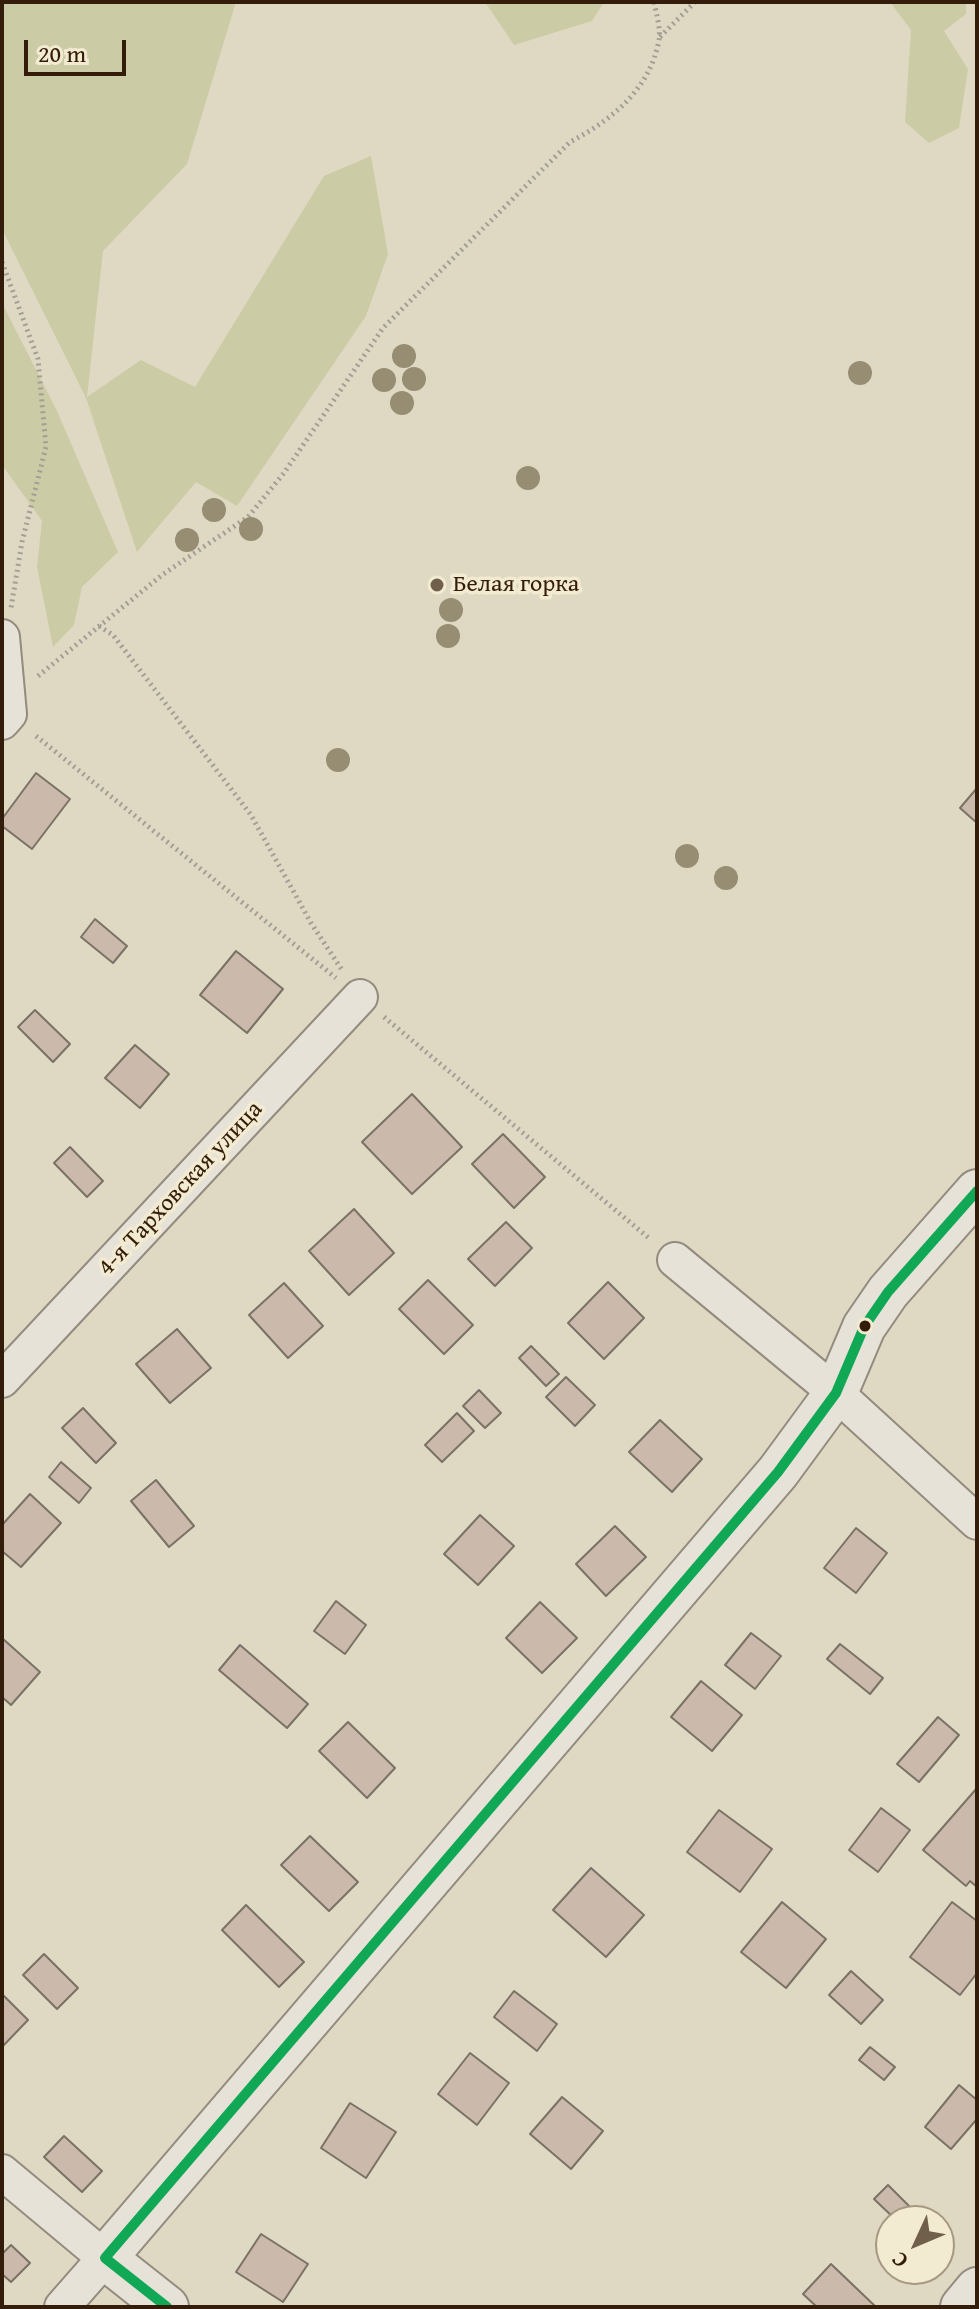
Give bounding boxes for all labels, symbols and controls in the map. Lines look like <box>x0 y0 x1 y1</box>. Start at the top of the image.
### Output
scale bar <box>28 24 130 74</box>
text: 20 m <box>38 36 86 71</box>
place label: Белая горка <box>453 571 579 599</box>
marker: Белая горка <box>428 576 446 594</box>
street label: 4-я Тарховская улица <box>93 1096 269 1282</box>
unlabelled marker <box>857 1318 873 1334</box>
north arrow <box>875 2205 955 2285</box>
text: С <box>883 2245 915 2276</box>

